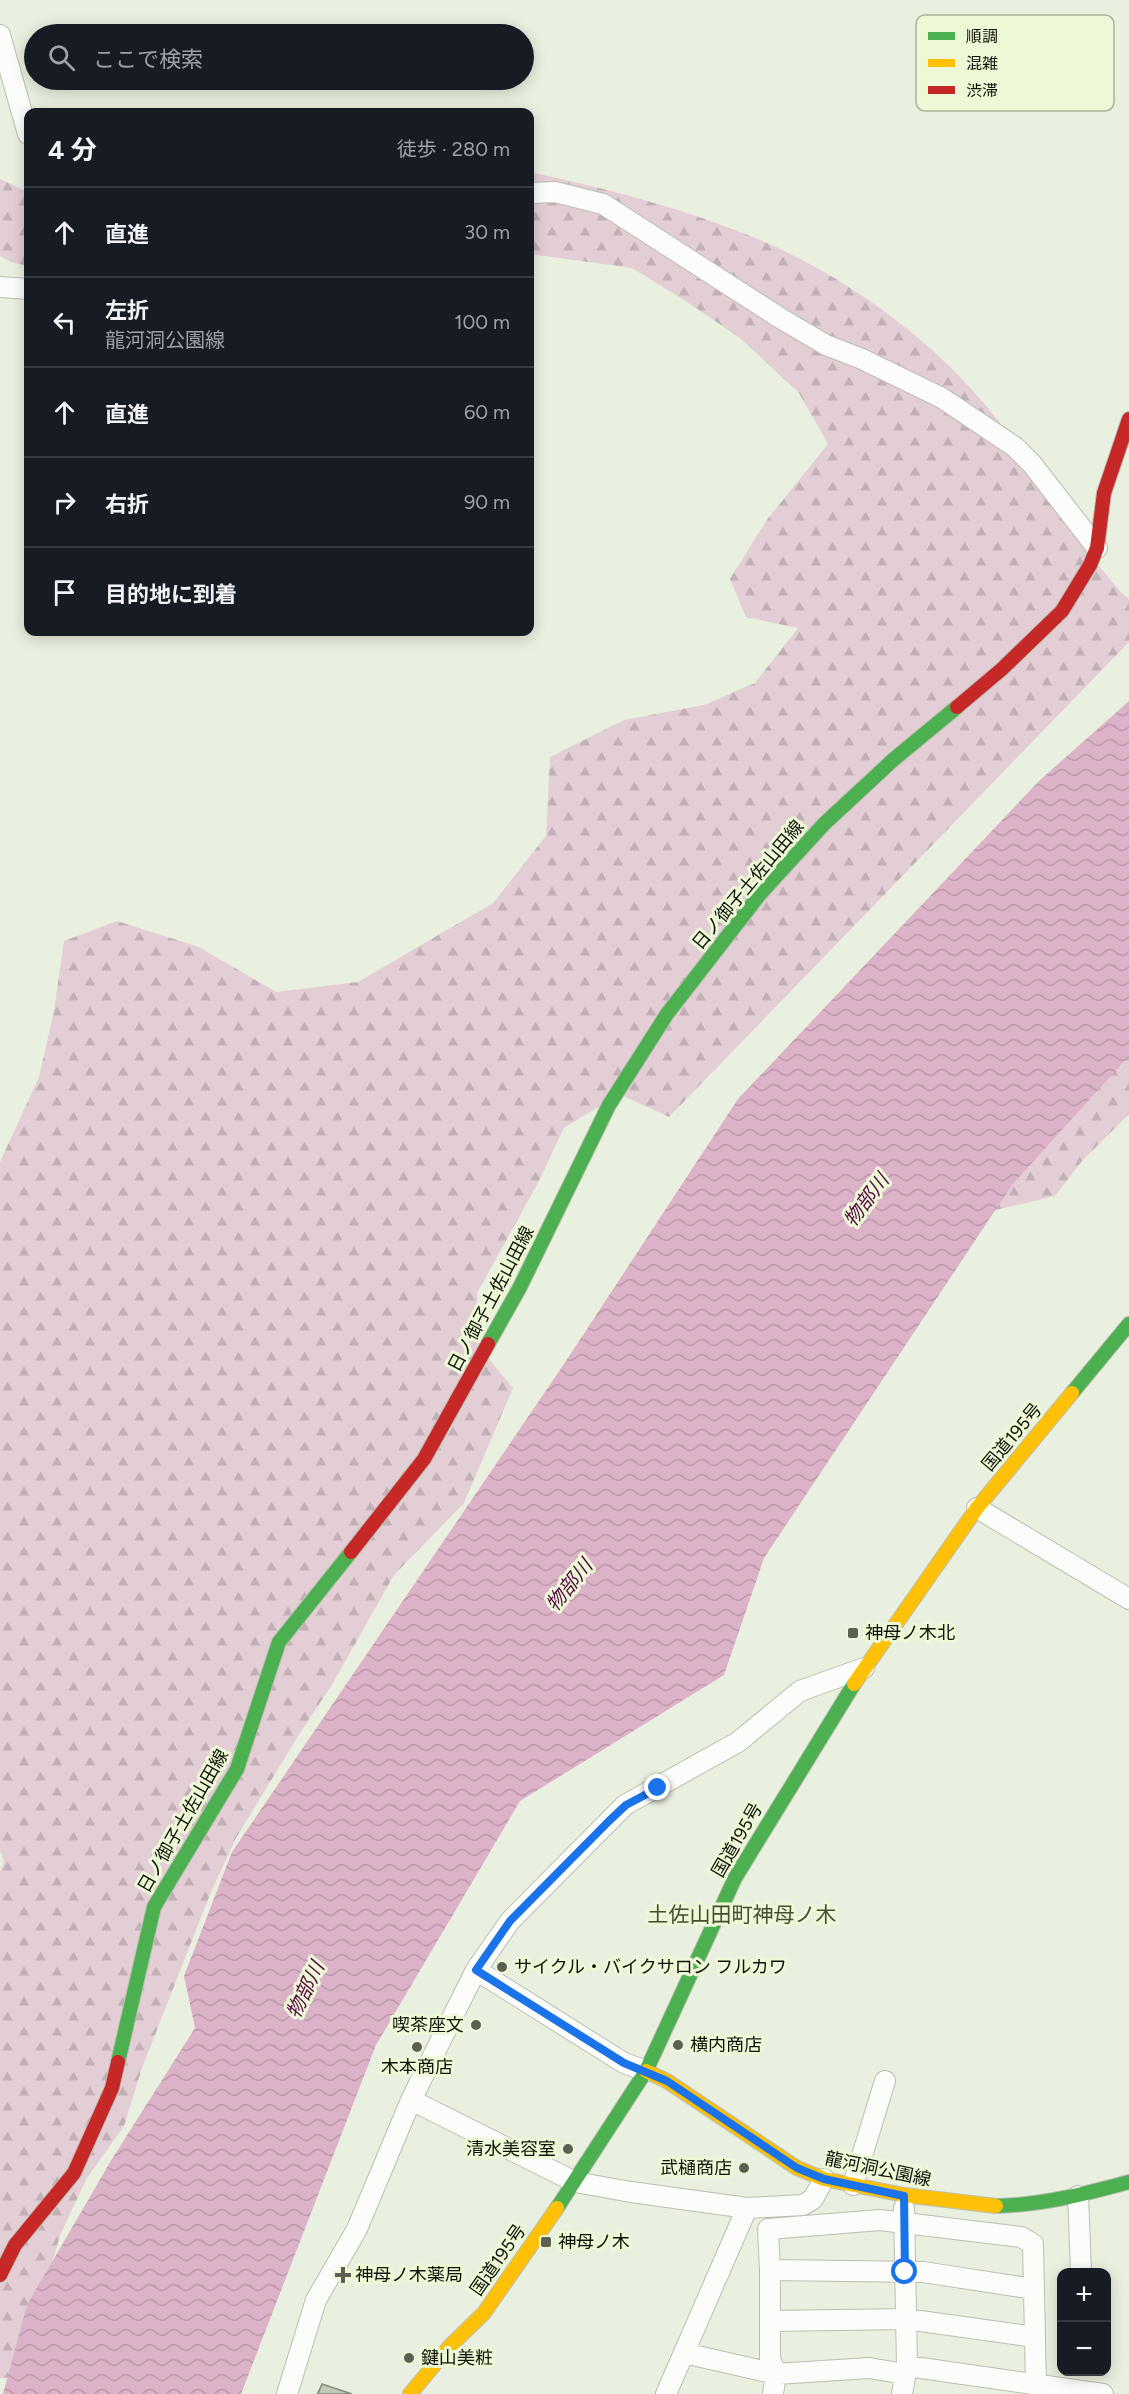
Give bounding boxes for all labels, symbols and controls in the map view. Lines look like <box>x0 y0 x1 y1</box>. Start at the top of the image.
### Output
legend <box>916 15 1114 111</box>
search box <box>24 24 534 90</box>
text: 順調 <box>966 27 998 46</box>
icon: search <box>45 41 78 74</box>
text: ここで検索 <box>93 46 203 73</box>
text: 混雑 <box>966 54 998 73</box>
text: 渋滞 <box>966 81 998 100</box>
text: 4 分 <box>48 134 97 166</box>
text: 徒歩 · 280 m <box>397 137 510 161</box>
icon: ahead <box>48 216 81 249</box>
text: 30 m <box>464 220 510 244</box>
text: 直進 <box>105 221 149 248</box>
text: 左折 <box>105 297 149 324</box>
icon: left <box>48 306 81 339</box>
text: 100 m <box>454 310 510 334</box>
text: 龍河洞公園線 <box>105 328 225 352</box>
icon: ahead <box>48 396 81 429</box>
text: 60 m <box>464 400 510 424</box>
text: 直進 <box>105 401 149 428</box>
icon: right <box>48 486 81 519</box>
text: 90 m <box>464 490 510 514</box>
text: 右折 <box>105 491 149 518</box>
icon: arrive <box>48 576 81 609</box>
text: 目的地に到着 <box>105 581 237 608</box>
street label: 日ノ御子土佐山田線 <box>688 816 808 954</box>
water label: 物部川 <box>838 1167 895 1231</box>
street label: 日ノ御子土佐山田線 <box>443 1222 539 1376</box>
street label: 国道195号 <box>977 1399 1047 1475</box>
water label: 物部川 <box>541 1553 598 1616</box>
place label: 神母ノ木北 <box>865 1622 955 1644</box>
marker: 神母ノ木北 <box>846 1626 860 1640</box>
street label: 日ノ御子土佐山田線 <box>133 1745 233 1897</box>
route end <box>644 1774 670 1800</box>
street label: 国道195号 <box>707 1799 767 1881</box>
district label: 土佐山田町神母ノ木 <box>648 1902 837 1927</box>
water label: 物部川 <box>281 1956 330 2022</box>
place label: サイクル・バイクサロン フルカワ <box>514 1956 787 1978</box>
marker: サイクル・バイクサロン フルカワ <box>495 1960 509 1974</box>
place label: 喫茶座文 <box>392 2014 464 2036</box>
marker: 喫茶座文 <box>469 2018 483 2032</box>
place label: 横内商店 <box>690 2034 762 2056</box>
marker: 横内商店 <box>671 2038 685 2052</box>
marker: 木本商店 <box>410 2040 424 2054</box>
place label: 木本商店 <box>381 2056 453 2078</box>
place label: 清水美容室 <box>466 2138 556 2160</box>
marker: 清水美容室 <box>561 2142 575 2156</box>
street label: 龍河洞公園線 <box>823 2147 933 2191</box>
place label: 武樋商店 <box>660 2157 732 2179</box>
marker: 武樋商店 <box>737 2161 751 2175</box>
street label: 国道195号 <box>465 2220 531 2300</box>
place label: 神母ノ木 <box>558 2231 630 2253</box>
marker: 神母ノ木 <box>539 2235 553 2249</box>
route start <box>891 2258 917 2284</box>
place label: 神母ノ木薬局 <box>355 2264 463 2286</box>
marker: 神母ノ木薬局 <box>336 2268 350 2282</box>
map controls <box>1057 2268 1111 2376</box>
button: + <box>1057 2268 1111 2322</box>
button: − <box>1057 2322 1111 2376</box>
place label: 鍵山美粧 <box>421 2347 493 2369</box>
marker: 鍵山美粧 <box>402 2351 416 2365</box>

